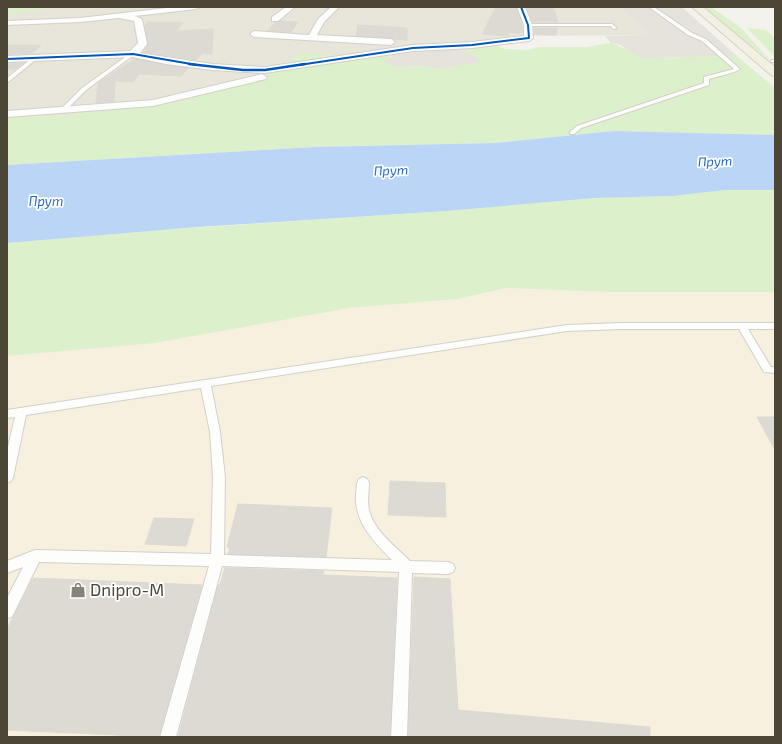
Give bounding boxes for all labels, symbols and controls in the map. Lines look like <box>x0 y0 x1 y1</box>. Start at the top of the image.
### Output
water label: Прут <box>697 152 733 170</box>
water label: Прут <box>373 161 409 179</box>
water label: Прут <box>29 193 63 209</box>
place label: Dnipro-M <box>90 579 164 600</box>
shop icon: Dnipro-M <box>69 581 87 599</box>

